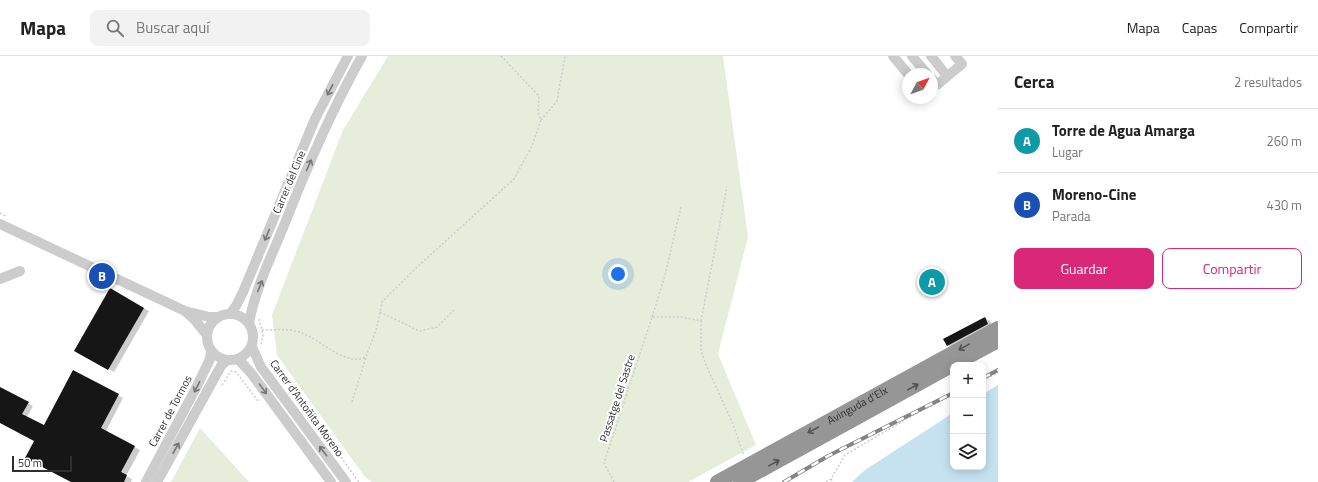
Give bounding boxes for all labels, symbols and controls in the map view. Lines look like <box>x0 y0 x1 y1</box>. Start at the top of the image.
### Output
search box <box>90 10 370 46</box>
text: Mapa <box>20 13 66 42</box>
text: Buscar aquí <box>136 16 209 39</box>
icon: search <box>104 17 126 39</box>
text: Mapa <box>1127 17 1160 38</box>
text: Capas <box>1182 17 1217 38</box>
text: Compartir <box>1239 17 1298 38</box>
north arrow <box>902 68 938 104</box>
text: Cerca <box>1014 69 1054 95</box>
text: 2 resultados <box>1234 72 1302 92</box>
one-way arrow <box>325 84 333 96</box>
text: Torre de Agua Amarga <box>1052 119 1195 142</box>
text: A <box>1023 131 1031 151</box>
text: 260 m <box>1266 131 1302 151</box>
text: Lugar <box>1052 142 1083 162</box>
street label: Carrer del Cine <box>269 148 310 216</box>
one-way arrow <box>306 160 313 172</box>
text: Moreno-Cine <box>1052 183 1136 206</box>
text: B <box>1023 195 1031 215</box>
text: 430 m <box>1266 195 1302 215</box>
text: Parada <box>1052 206 1091 226</box>
one-way arrow <box>262 229 270 241</box>
button: Guardar <box>1014 248 1154 289</box>
button: Compartir <box>1162 248 1302 289</box>
pin: B <box>89 261 115 291</box>
your location <box>608 264 628 284</box>
pin: A <box>919 267 945 297</box>
one-way arrow <box>256 280 264 292</box>
one-way arrow <box>958 344 970 352</box>
street label: Passatge del Sastre <box>595 352 639 444</box>
street label: Carrer d'Antoñita Moreno <box>266 356 348 460</box>
map controls <box>950 362 986 470</box>
button: + <box>950 362 986 398</box>
street label: Carrer de Tormos <box>144 372 196 450</box>
one-way arrow <box>193 380 200 392</box>
street label: Avinguda d'Elx <box>824 382 891 428</box>
one-way arrow <box>258 383 267 394</box>
one-way arrow <box>907 383 919 390</box>
button: − <box>950 398 986 434</box>
one-way arrow <box>807 426 819 434</box>
button: layers <box>950 434 986 470</box>
one-way arrow <box>173 442 181 454</box>
one-way arrow <box>319 445 327 456</box>
scale bar <box>12 454 72 473</box>
text: 50 m <box>18 455 42 471</box>
one-way arrow <box>768 459 780 467</box>

